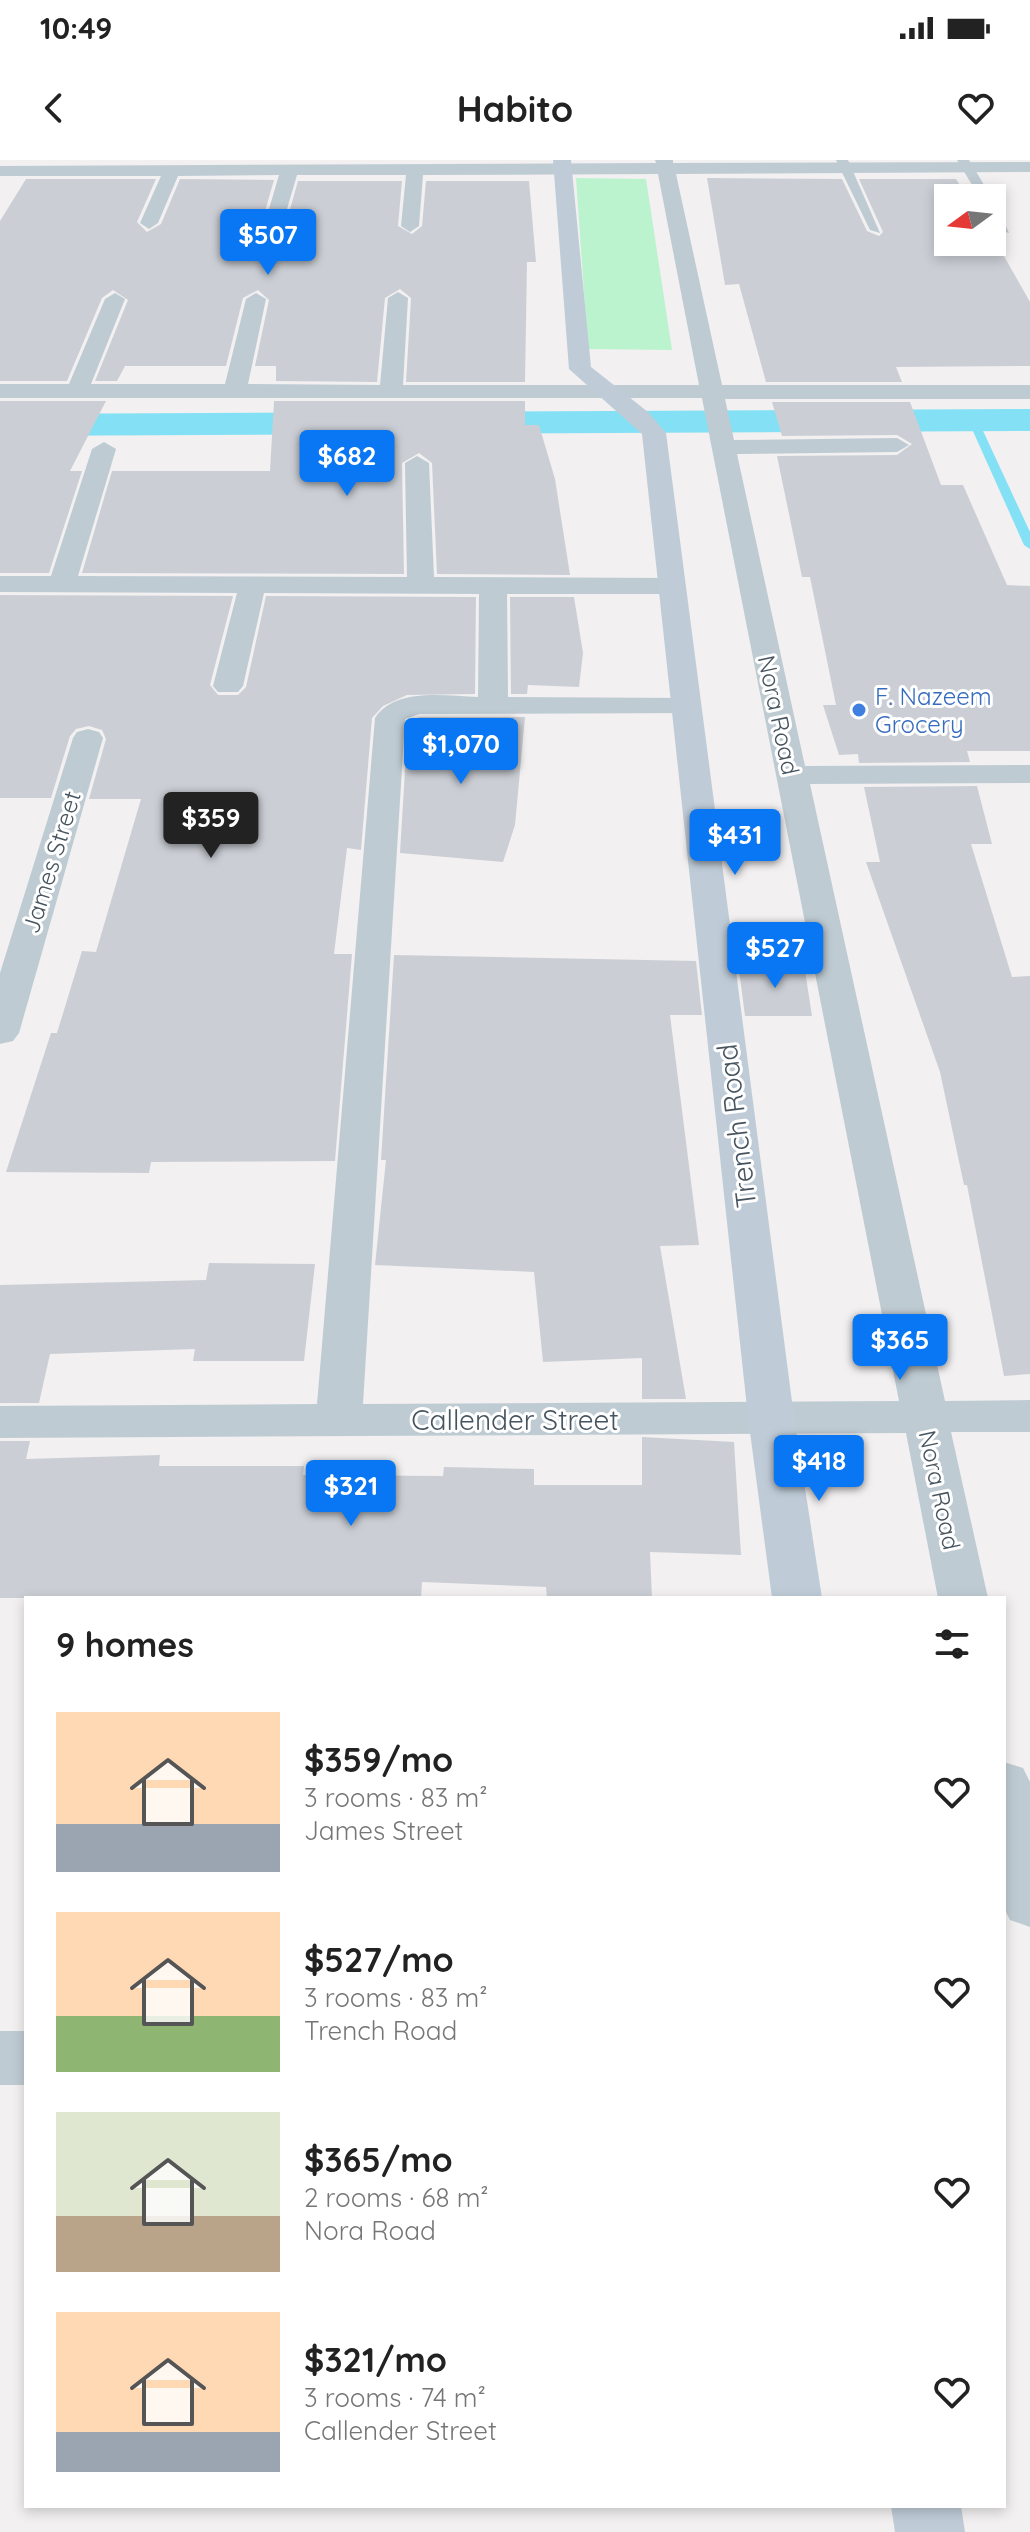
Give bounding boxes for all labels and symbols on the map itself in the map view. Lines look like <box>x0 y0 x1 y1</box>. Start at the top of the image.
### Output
north arrow <box>934 184 1006 256</box>
pin: $507 <box>221 209 315 277</box>
pin: $682 <box>300 430 394 498</box>
street label: Nora Road <box>752 652 806 778</box>
place label: F. Nazeem Grocery <box>875 681 992 739</box>
marker: F. Nazeem Grocery <box>850 701 868 719</box>
pin: $1,070 <box>396 718 526 786</box>
street label: James Street <box>15 787 87 937</box>
pin: $359 <box>164 792 258 860</box>
pin: $431 <box>688 809 782 877</box>
pin: $527 <box>728 922 822 990</box>
street label: Trench Road <box>709 1042 763 1210</box>
pin: $365 <box>853 1314 947 1382</box>
street label: Callender Street <box>411 1402 619 1437</box>
street label: Nora Road <box>913 1427 967 1553</box>
pin: $418 <box>772 1435 866 1503</box>
pin: $321 <box>304 1460 398 1528</box>

